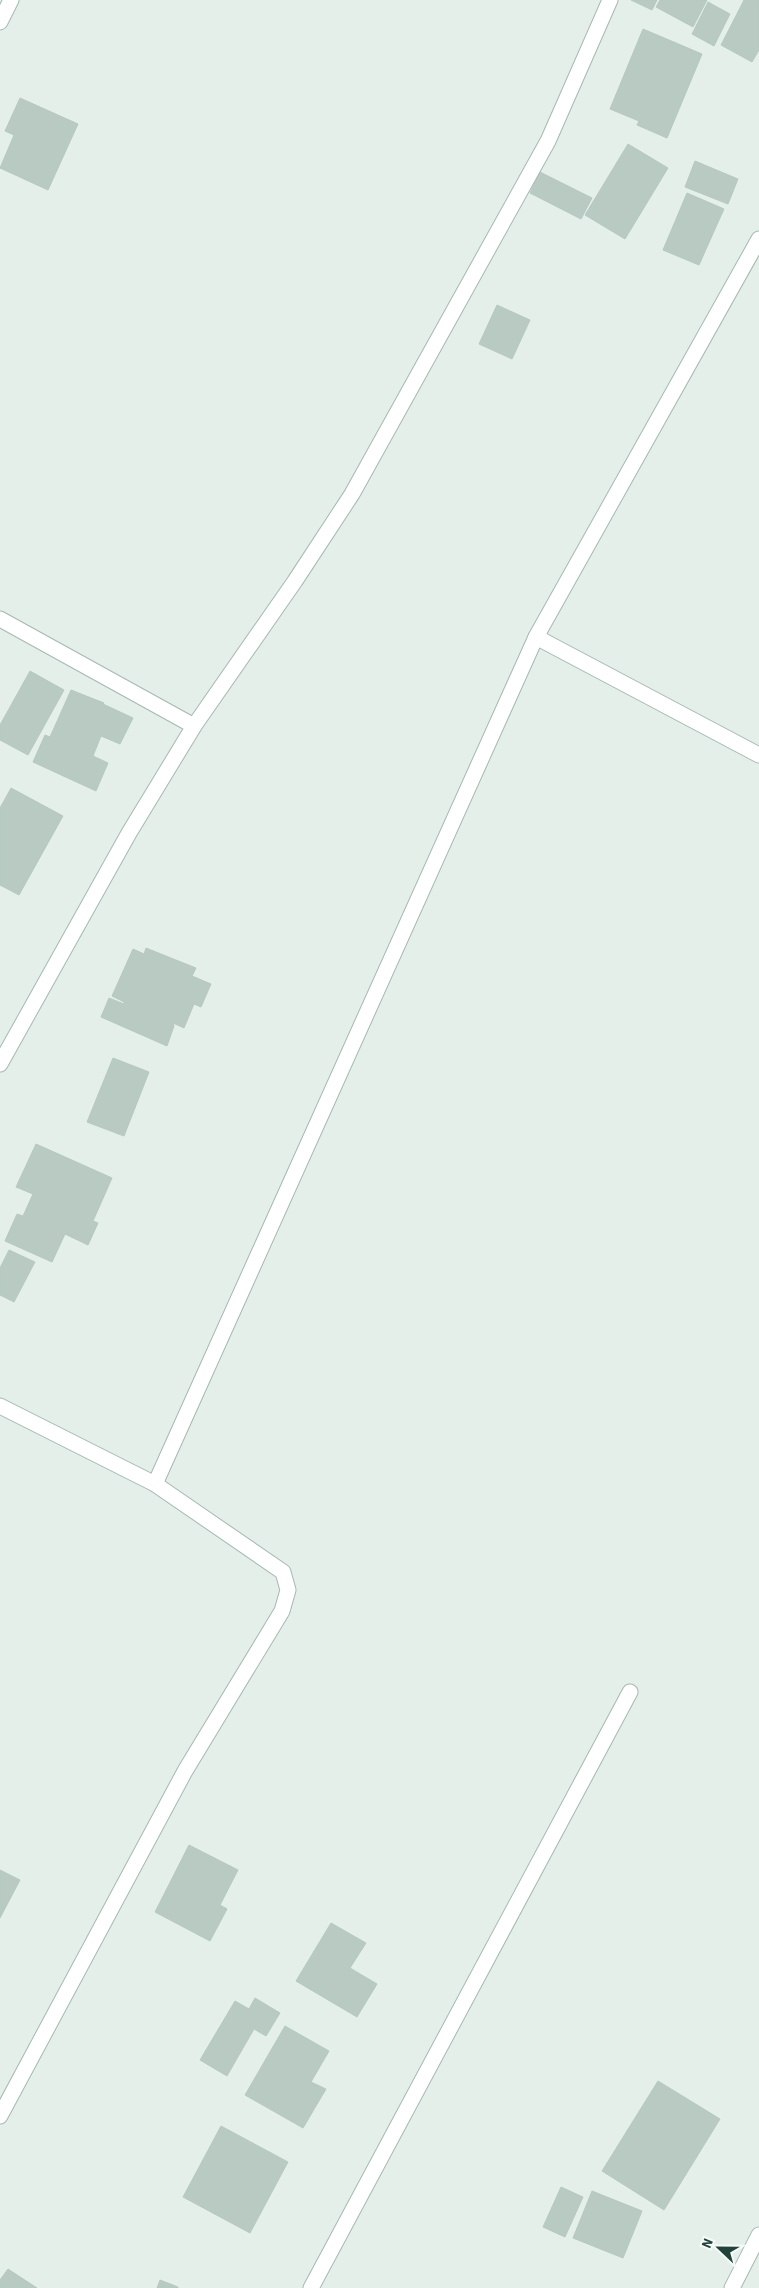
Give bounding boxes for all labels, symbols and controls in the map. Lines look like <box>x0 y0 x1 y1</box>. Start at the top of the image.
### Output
north arrow <box>694 2223 744 2273</box>
text: N <box>697 2235 719 2252</box>

